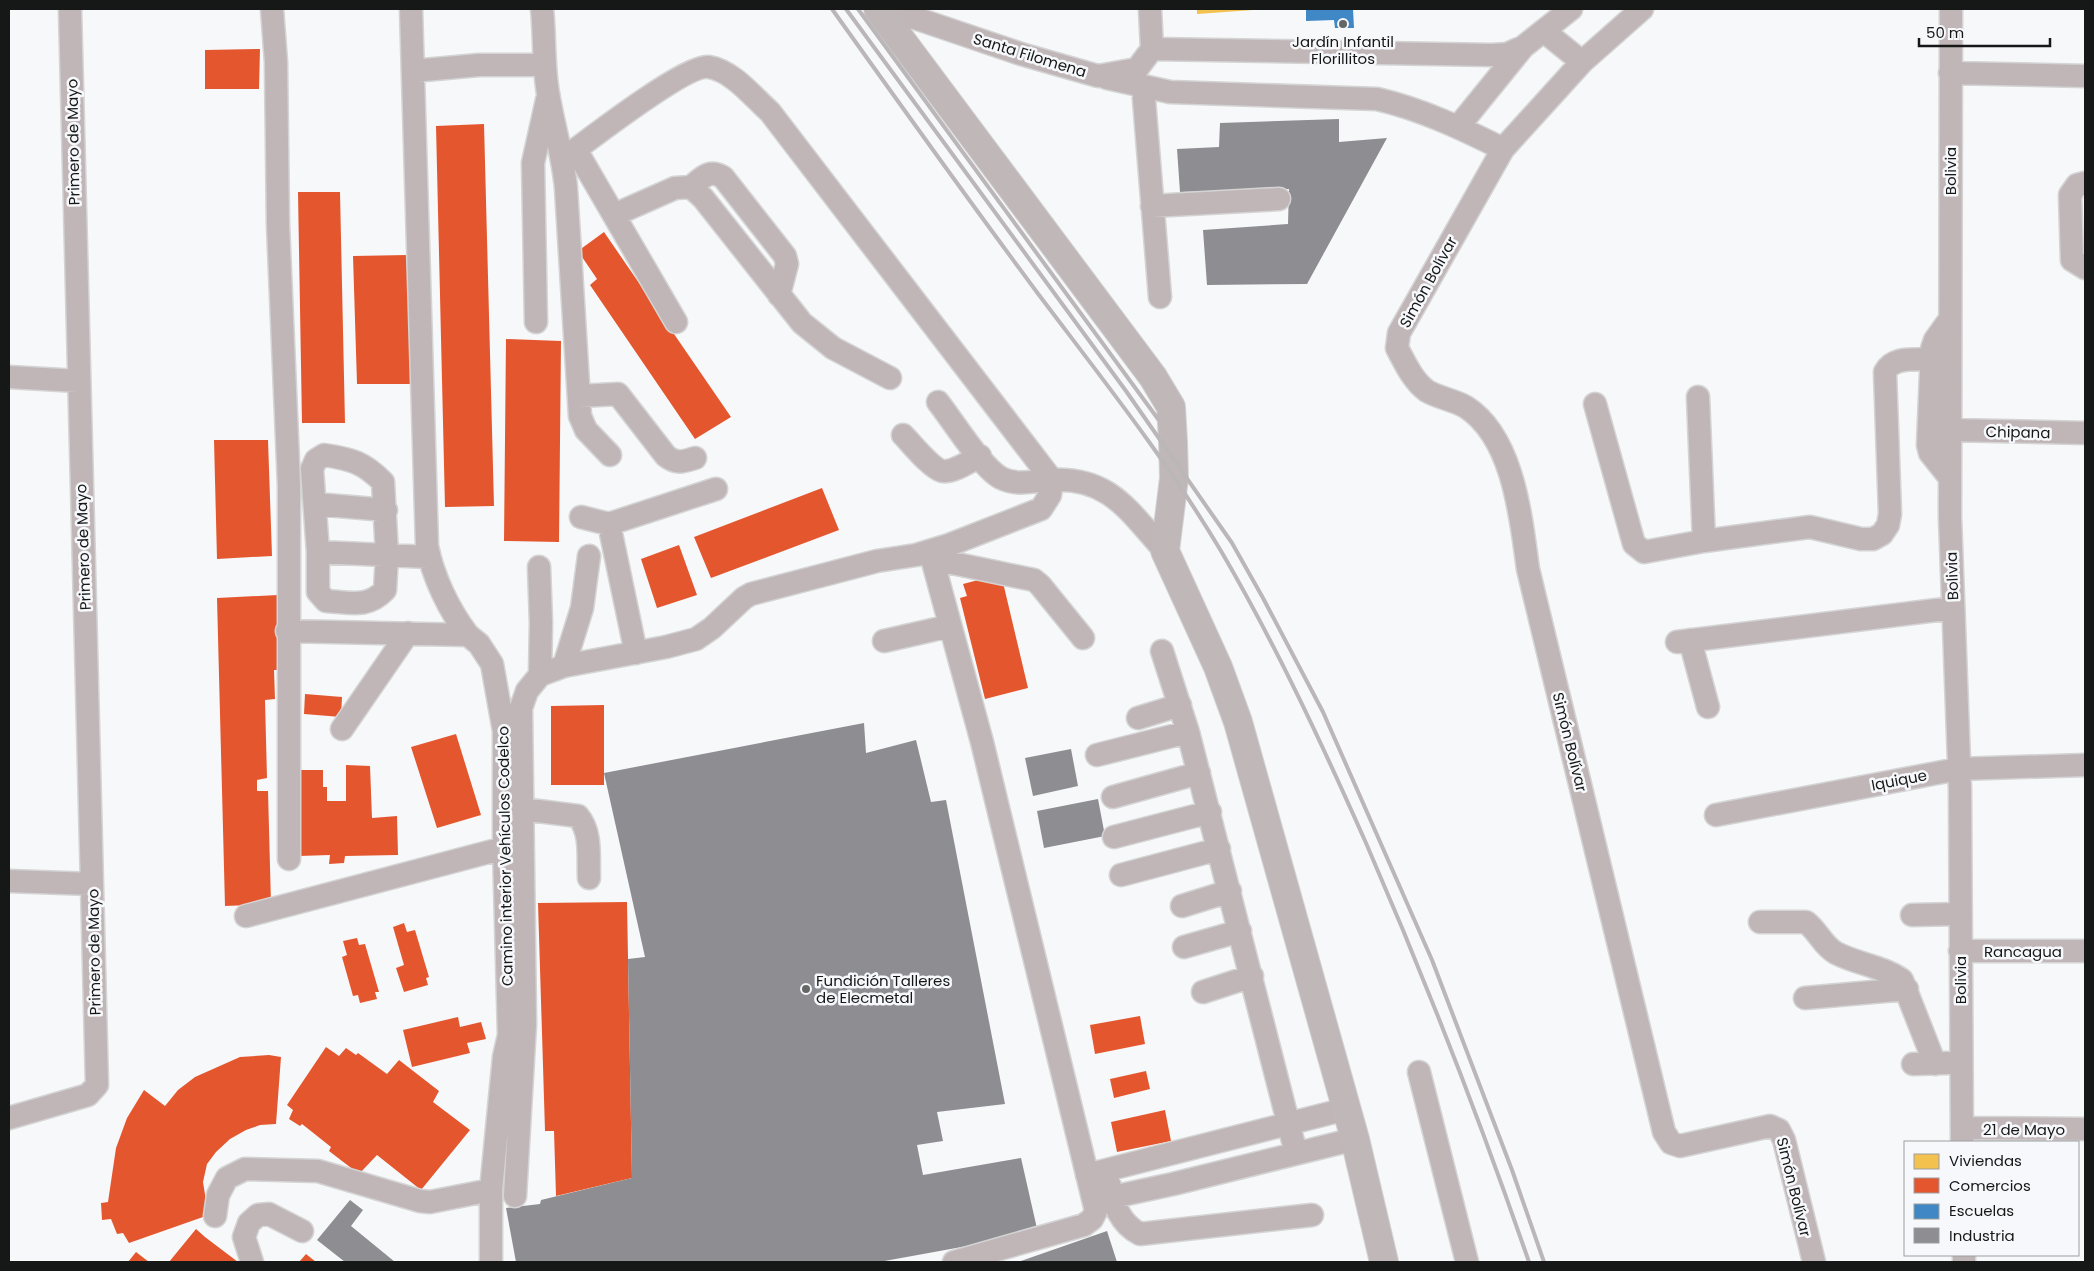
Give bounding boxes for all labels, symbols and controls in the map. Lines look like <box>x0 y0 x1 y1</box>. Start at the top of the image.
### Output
scale bar <box>1919 15 2050 47</box>
marker: Jardín Infantil Florillitos <box>1337 18 1349 30</box>
text: 50 m <box>1926 22 1964 43</box>
street label: Santa Filomena <box>971 28 1089 82</box>
place label: Jardín Infantil Florillitos <box>1292 31 1394 69</box>
street label: Primero de Mayo <box>61 79 85 205</box>
street label: Bolivia <box>1940 147 1961 195</box>
street label: Simón Bolívar <box>1394 232 1462 331</box>
street label: Chipana <box>1985 421 2051 443</box>
street label: Primero de Mayo <box>70 483 96 611</box>
street label: Bolivia <box>1941 551 1963 601</box>
street label: Simón Bolívar <box>1548 690 1593 794</box>
street label: Camino interior Vehículos Codelco <box>492 726 518 986</box>
street label: Iquique <box>1869 764 1929 796</box>
street label: Primero de Mayo <box>82 889 106 1015</box>
street label: Rancagua <box>1984 941 2062 962</box>
street label: Bolivia <box>1950 956 1971 1004</box>
place label: Fundición Talleres de Elecmetal <box>816 970 950 1008</box>
marker: Fundición Talleres de Elecmetal <box>800 983 812 995</box>
street label: 21 de Mayo <box>1983 1119 2065 1140</box>
street label: Simón Bolívar <box>1772 1135 1817 1239</box>
legend <box>1904 1141 2079 1256</box>
text: Viviendas <box>1949 1150 2022 1171</box>
text: Comercios <box>1949 1175 2031 1196</box>
text: Escuelas <box>1949 1200 2014 1221</box>
text: Industria <box>1949 1225 2015 1246</box>

